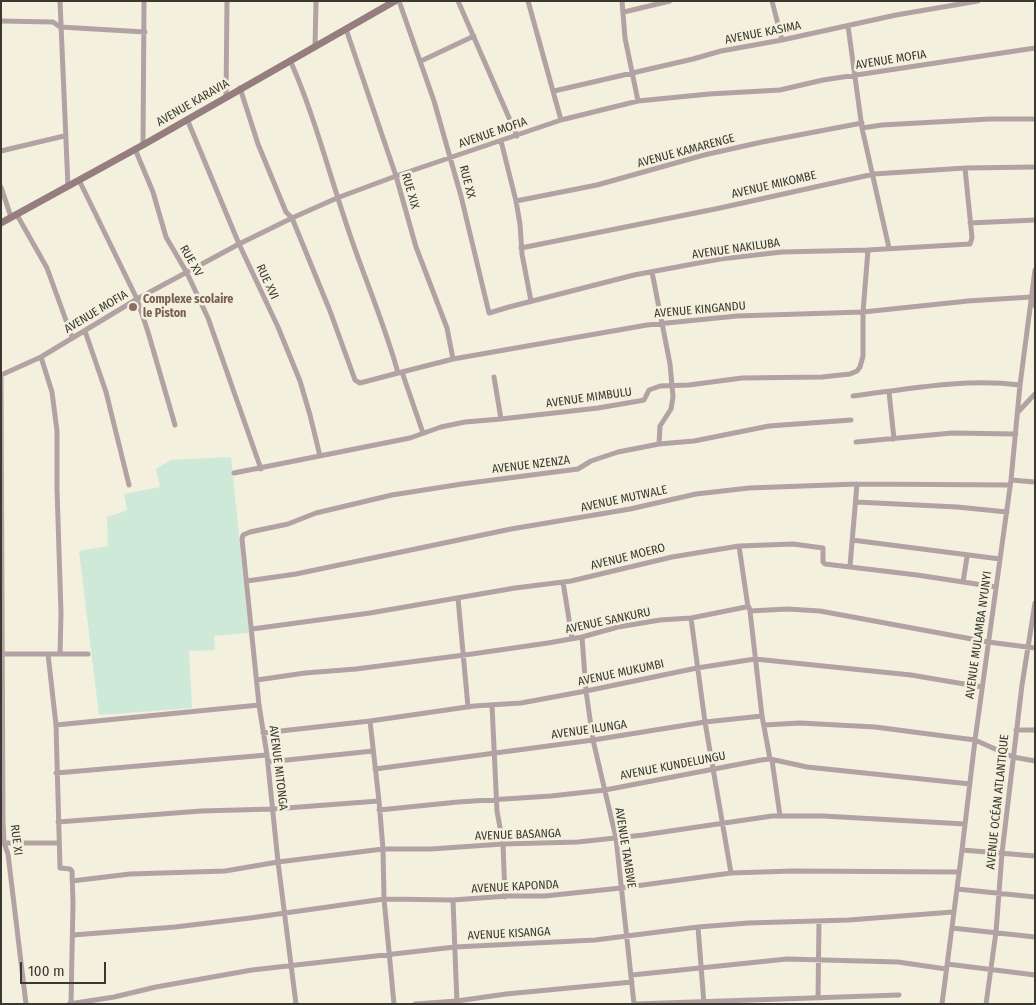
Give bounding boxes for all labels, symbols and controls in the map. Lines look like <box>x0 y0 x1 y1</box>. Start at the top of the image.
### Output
street label: AVENUE KASIMA <box>724 19 802 47</box>
street label: AVENUE MOFIA <box>855 47 927 73</box>
street label: AVENUE KARAVIA <box>154 76 232 130</box>
street label: AVENUE MOFIA <box>457 115 529 151</box>
street label: AVENUE KAMARENGE <box>636 131 736 171</box>
street label: RUE XX <box>456 164 478 200</box>
street label: AVENUE MIKOMBE <box>730 168 818 202</box>
street label: RUE XIX <box>398 171 422 211</box>
street label: AVENUE NAKILUBA <box>691 236 781 262</box>
street label: RUE XV <box>176 243 206 279</box>
street label: RUE XVI <box>253 262 281 302</box>
street label: AVENUE MOFIA <box>62 287 130 337</box>
place label: Complexe scolaire le Piston <box>143 293 233 321</box>
street label: AVENUE KINGANDU <box>654 299 746 321</box>
marker: Complexe scolaire le Piston <box>127 301 139 313</box>
street label: AVENUE MIMBULU <box>545 385 633 411</box>
street label: AVENUE NZENZA <box>491 453 571 477</box>
street label: AVENUE MUTWALE <box>579 483 669 515</box>
street label: AVENUE MOERO <box>589 541 667 573</box>
street label: AVENUE MULAMBA NYUNYI <box>963 570 995 700</box>
street label: AVENUE SANKURU <box>564 605 652 637</box>
street label: AVENUE MUKUMBI <box>577 657 665 689</box>
street label: AVENUE ILUNGA <box>550 718 628 742</box>
street label: AVENUE MITONGA <box>266 725 290 811</box>
street label: AVENUE OCÉAN ATLANTIQUE <box>984 734 1012 870</box>
street label: AVENUE KUNDELUNGU <box>619 749 727 783</box>
street label: AVENUE TAMBWE <box>612 807 638 889</box>
street label: RUE XI <box>7 824 25 856</box>
street label: AVENUE BASANGA <box>475 826 561 844</box>
street label: AVENUE KAPONDA <box>471 878 559 896</box>
street label: AVENUE KISANGA <box>467 925 551 943</box>
scale bar <box>22 952 109 984</box>
text: 100 m <box>28 962 65 980</box>

